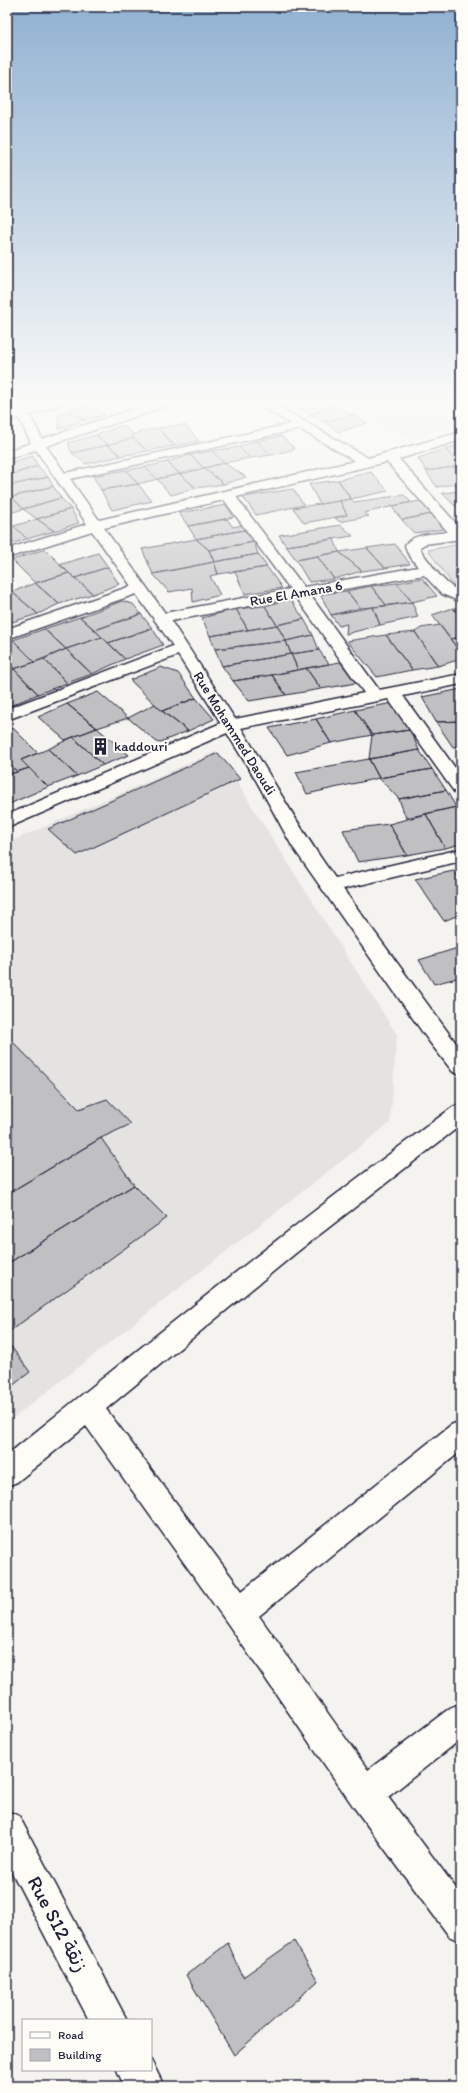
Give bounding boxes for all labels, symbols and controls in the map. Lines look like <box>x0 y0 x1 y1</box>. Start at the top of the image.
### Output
street label: Rue El Amana 6 <box>248 577 344 610</box>
street label: Rue Mohammed Daoudi <box>190 668 279 798</box>
building icon: kaddouri <box>91 736 111 756</box>
place label: kaddouri <box>114 738 168 755</box>
street label: Rue S12 زنقة <box>23 1872 93 1976</box>
legend <box>22 2019 152 2071</box>
text: Road <box>58 2028 84 2042</box>
text: Building <box>58 2048 102 2062</box>

